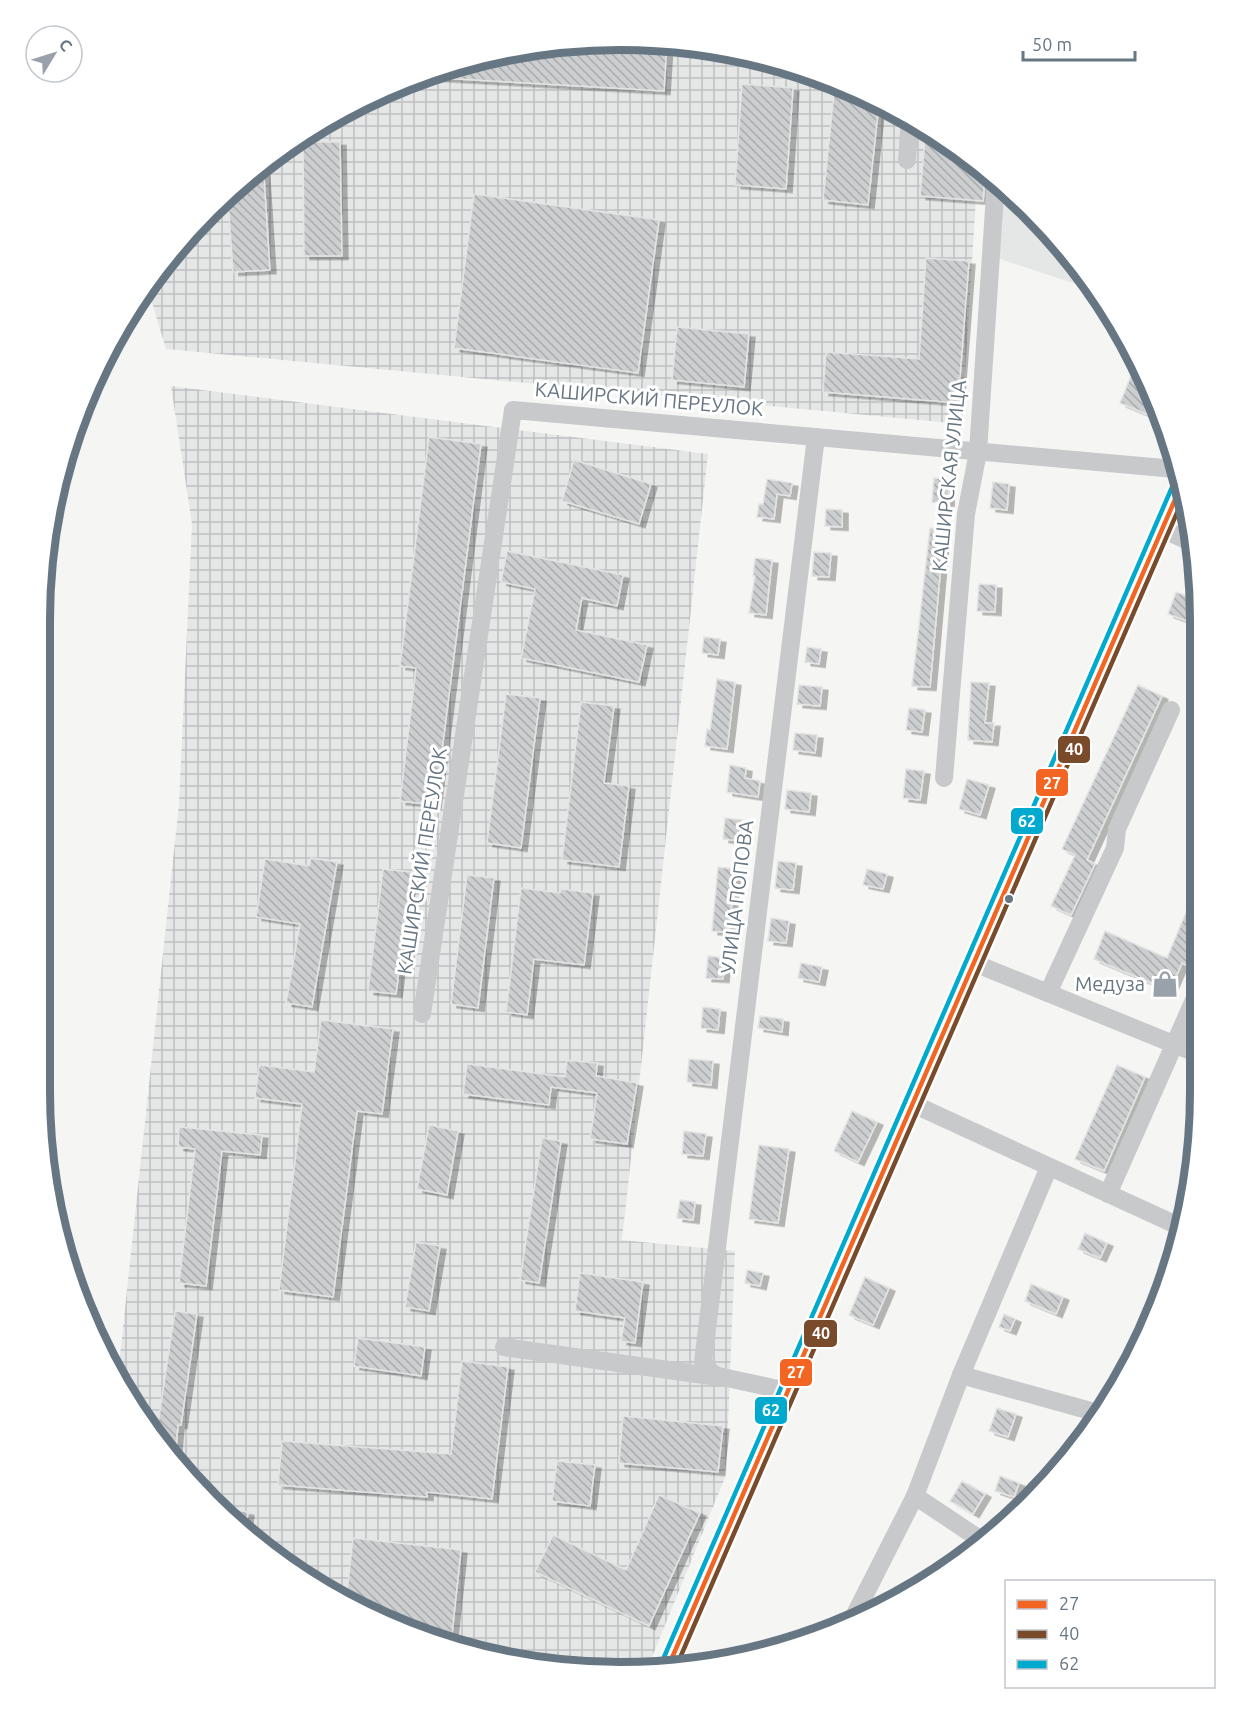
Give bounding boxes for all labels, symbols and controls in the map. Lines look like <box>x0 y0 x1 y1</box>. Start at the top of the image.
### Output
north arrow <box>24 24 84 84</box>
scale bar <box>1023 24 1136 62</box>
text: 50 m <box>1032 34 1072 54</box>
text: С <box>56 35 76 54</box>
street label: КАШИРСКИЙ ПЕРЕУЛОК <box>534 377 764 420</box>
street label: КАШИРСКАЯ УЛИЦА <box>927 379 970 573</box>
line badge: 40 <box>1057 735 1091 764</box>
text: 40 <box>1065 740 1083 758</box>
street label: КАШИРСКИЙ ПЕРЕУЛОК <box>392 746 451 976</box>
line badge: 27 <box>1035 768 1069 797</box>
text: 27 <box>1043 774 1061 792</box>
line badge: 62 <box>1010 807 1044 835</box>
text: 62 <box>1018 812 1036 830</box>
street label: УЛИЦА ПОПОВА <box>716 819 757 975</box>
unlabelled marker <box>1003 893 1015 905</box>
shop icon: Медуза <box>1150 969 1180 999</box>
place label: Медуза <box>1075 972 1145 995</box>
line badge: 40 <box>803 1319 838 1348</box>
text: 40 <box>812 1324 830 1342</box>
line badge: 27 <box>779 1358 813 1387</box>
text: 27 <box>787 1363 805 1381</box>
line badge: 62 <box>754 1396 788 1425</box>
text: 62 <box>762 1401 780 1419</box>
legend <box>1005 1580 1215 1688</box>
text: 27 <box>1059 1593 1079 1613</box>
text: 40 <box>1059 1623 1079 1643</box>
text: 62 <box>1059 1653 1079 1673</box>

